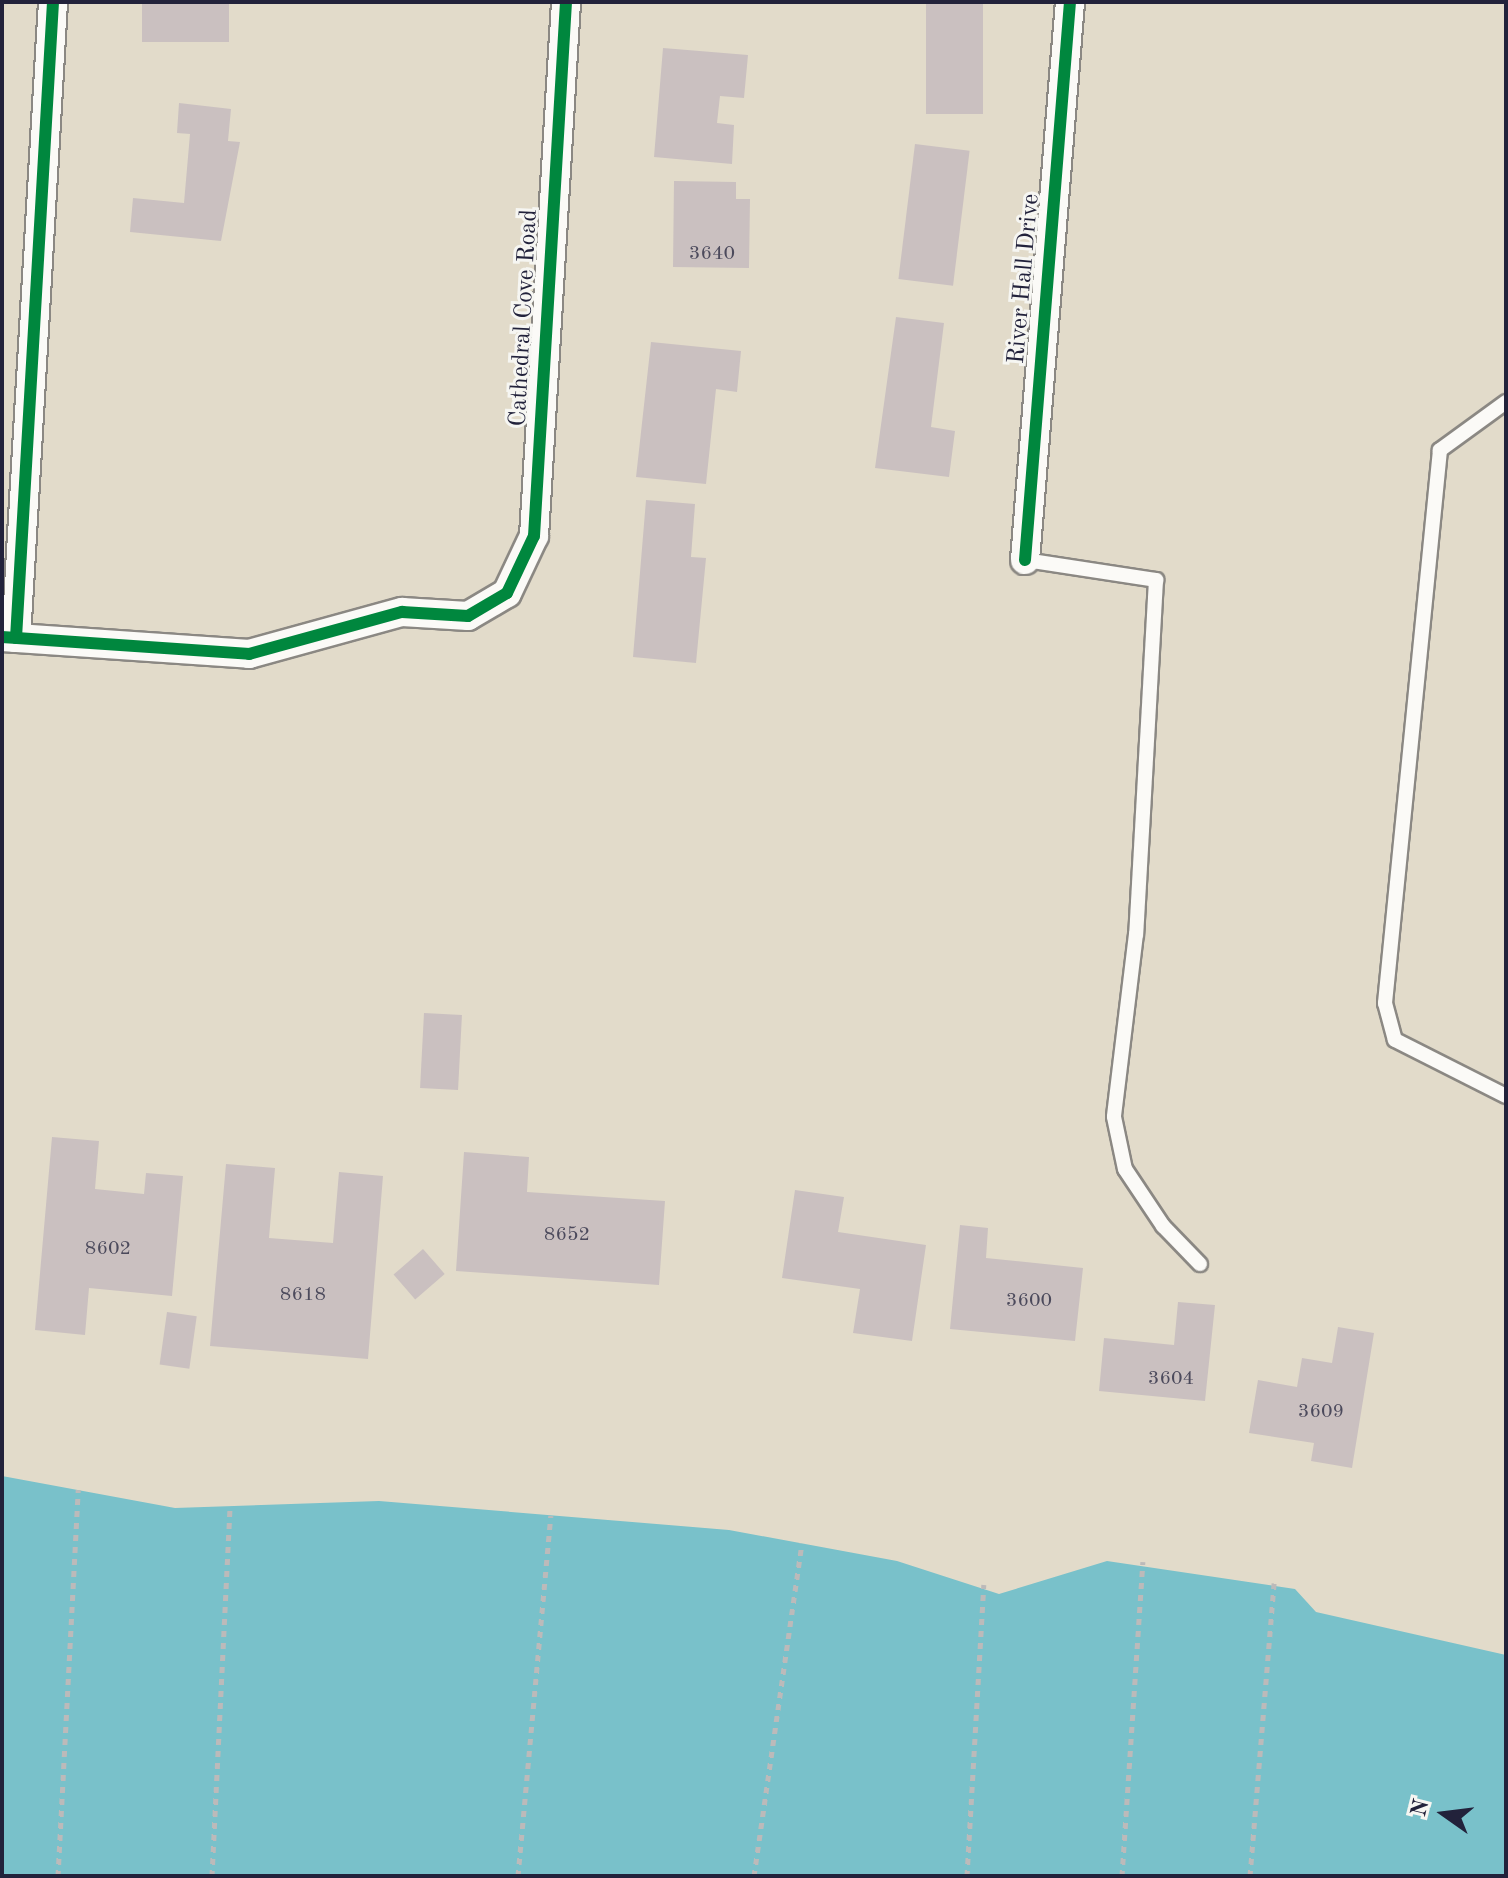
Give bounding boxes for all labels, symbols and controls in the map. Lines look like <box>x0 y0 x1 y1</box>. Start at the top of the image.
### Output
street label: River Hall Drive <box>1003 193 1047 365</box>
street label: Cathedral Cove Road <box>505 209 545 427</box>
house number: 3640 <box>689 242 735 266</box>
house number: 8652 <box>544 1223 590 1247</box>
house number: 8602 <box>85 1237 131 1261</box>
house number: 8618 <box>280 1283 326 1307</box>
house number: 3600 <box>1006 1289 1052 1313</box>
house number: 3604 <box>1148 1367 1194 1391</box>
house number: 3609 <box>1298 1400 1344 1424</box>
north arrow <box>1404 1774 1484 1854</box>
text: N <box>1408 1797 1433 1819</box>

